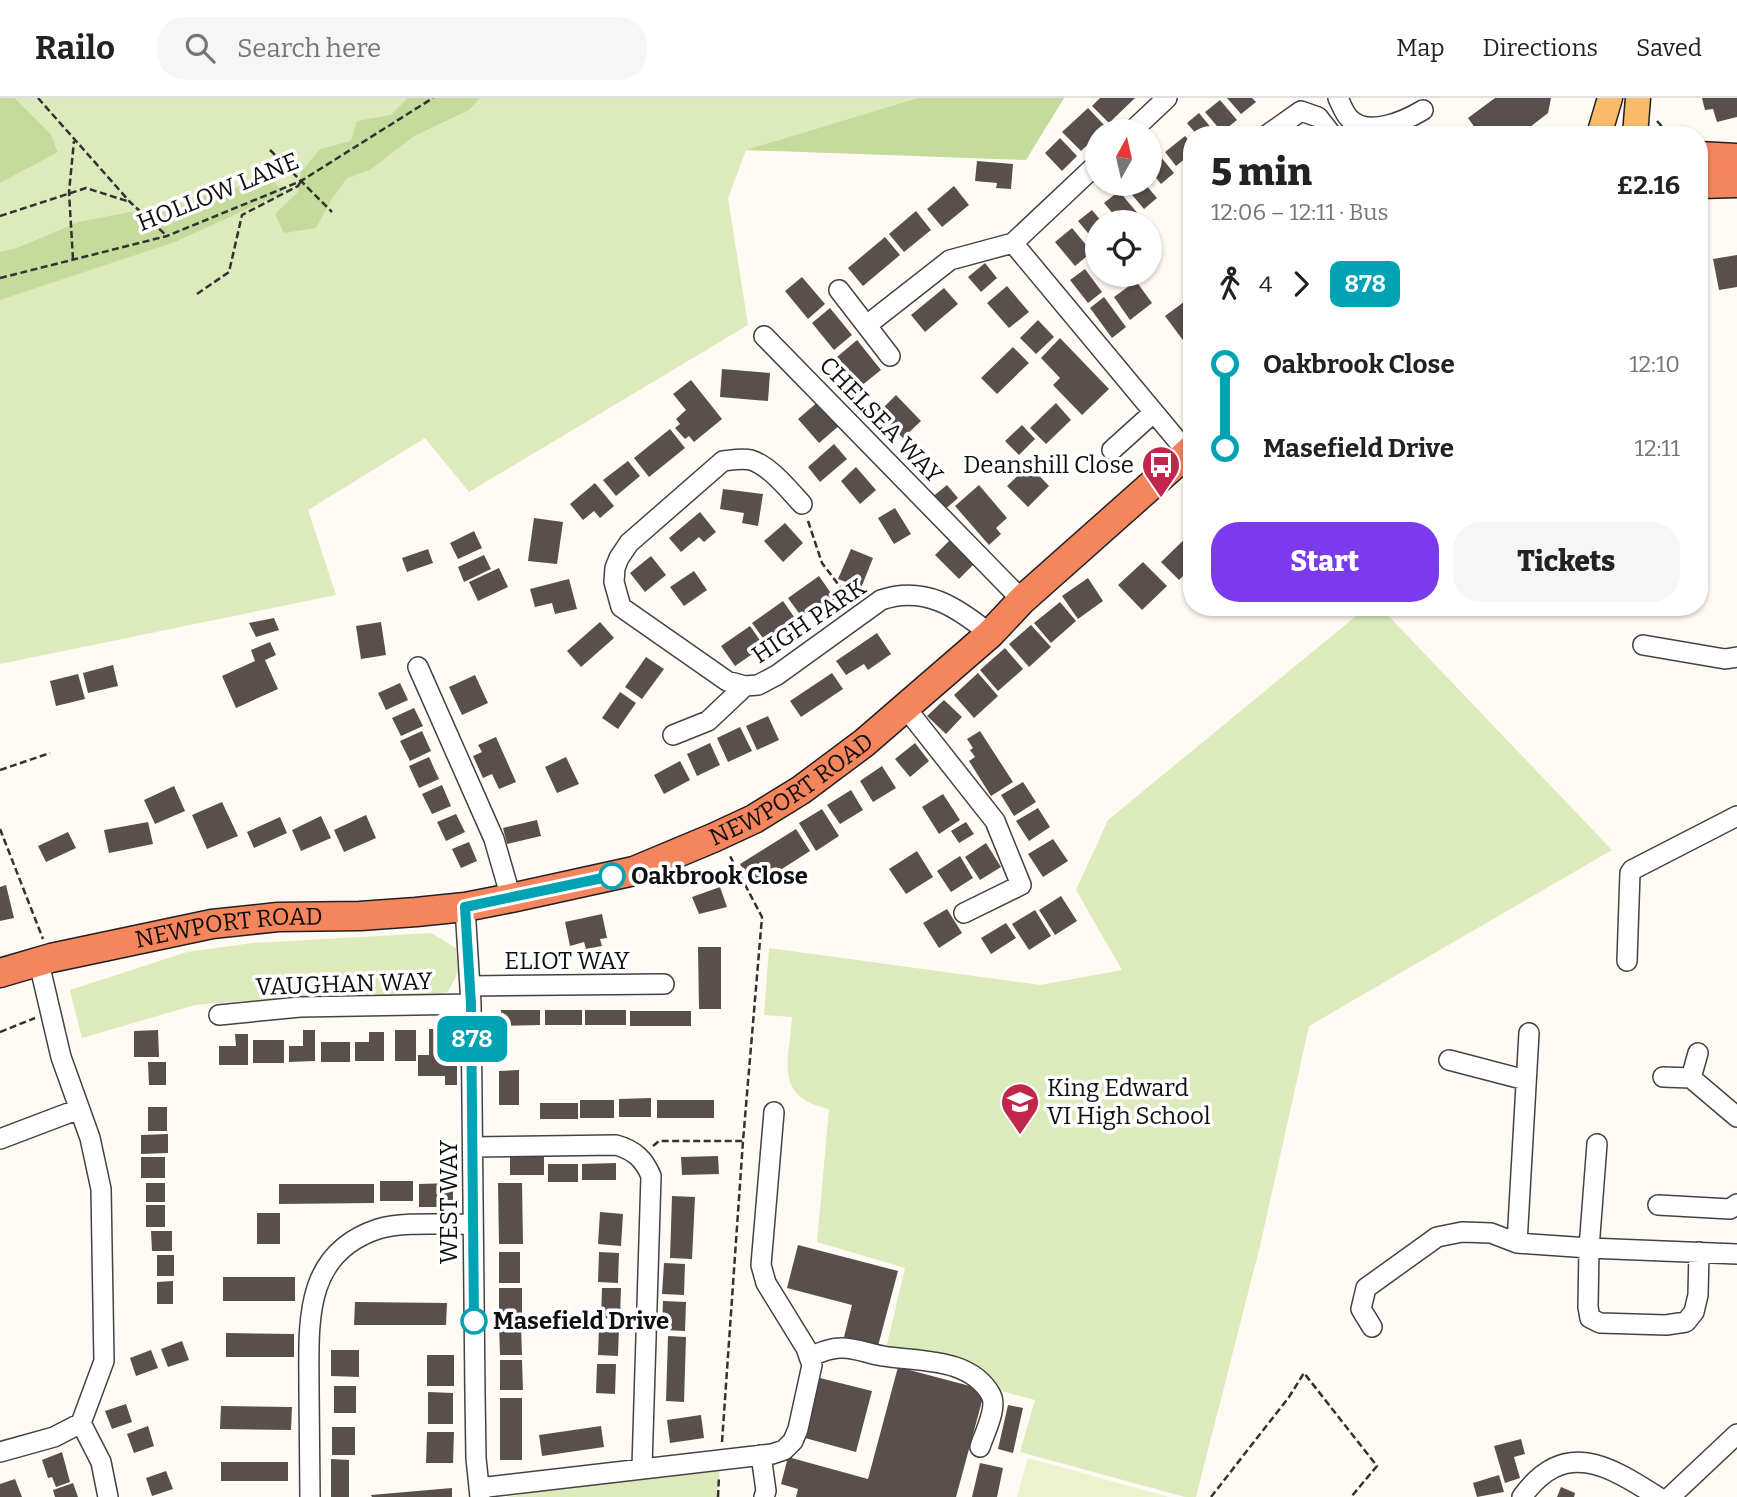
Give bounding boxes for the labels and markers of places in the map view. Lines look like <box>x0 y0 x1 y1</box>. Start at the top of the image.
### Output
bus stop icon: Deanshill Close <box>1140 444 1182 499</box>
place label: Deanshill Close <box>963 451 1134 479</box>
place label: Oakbrook Close <box>631 862 808 890</box>
marker: Oakbrook Close <box>599 863 625 889</box>
place label: King Edward VI High School <box>1047 1074 1211 1130</box>
school or university icon: King Edward VI High School <box>999 1081 1041 1136</box>
place label: Masefield Drive <box>493 1307 669 1335</box>
marker: Masefield Drive <box>461 1308 487 1334</box>

